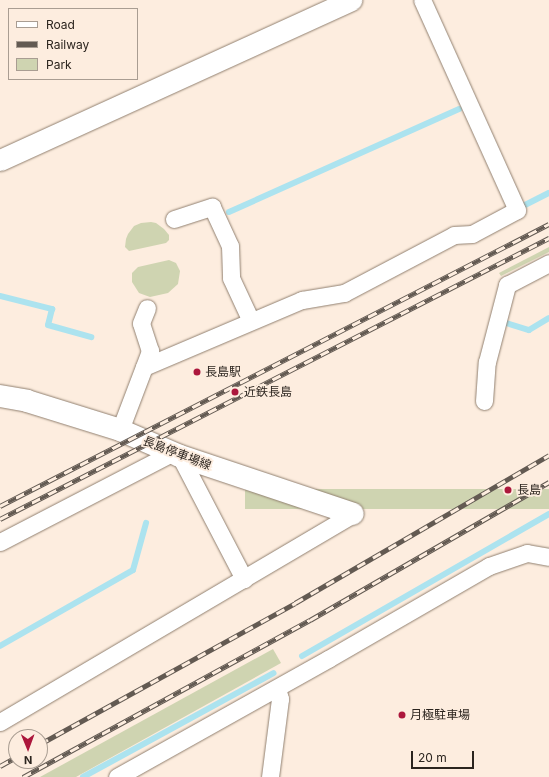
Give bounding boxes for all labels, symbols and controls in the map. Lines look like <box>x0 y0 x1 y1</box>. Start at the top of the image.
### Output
legend <box>8 8 138 80</box>
text: Road <box>46 17 75 32</box>
text: Railway <box>46 37 89 52</box>
text: Park <box>46 57 72 72</box>
place label: 長島駅 <box>205 365 241 379</box>
marker: 長島駅 <box>192 367 202 377</box>
place label: 近鉄長島 <box>244 385 292 399</box>
marker: 近鉄長島 <box>229 386 241 398</box>
street label: 長島停車場線 <box>141 433 213 473</box>
place label: 長島 <box>517 483 541 497</box>
marker: 長島 <box>502 484 514 496</box>
place label: 月極駐車場 <box>410 708 470 722</box>
marker: 月極駐車場 <box>397 710 407 720</box>
north arrow <box>8 729 48 769</box>
scale bar <box>413 743 476 769</box>
text: 20 m <box>418 750 447 765</box>
text: N <box>24 753 33 767</box>

